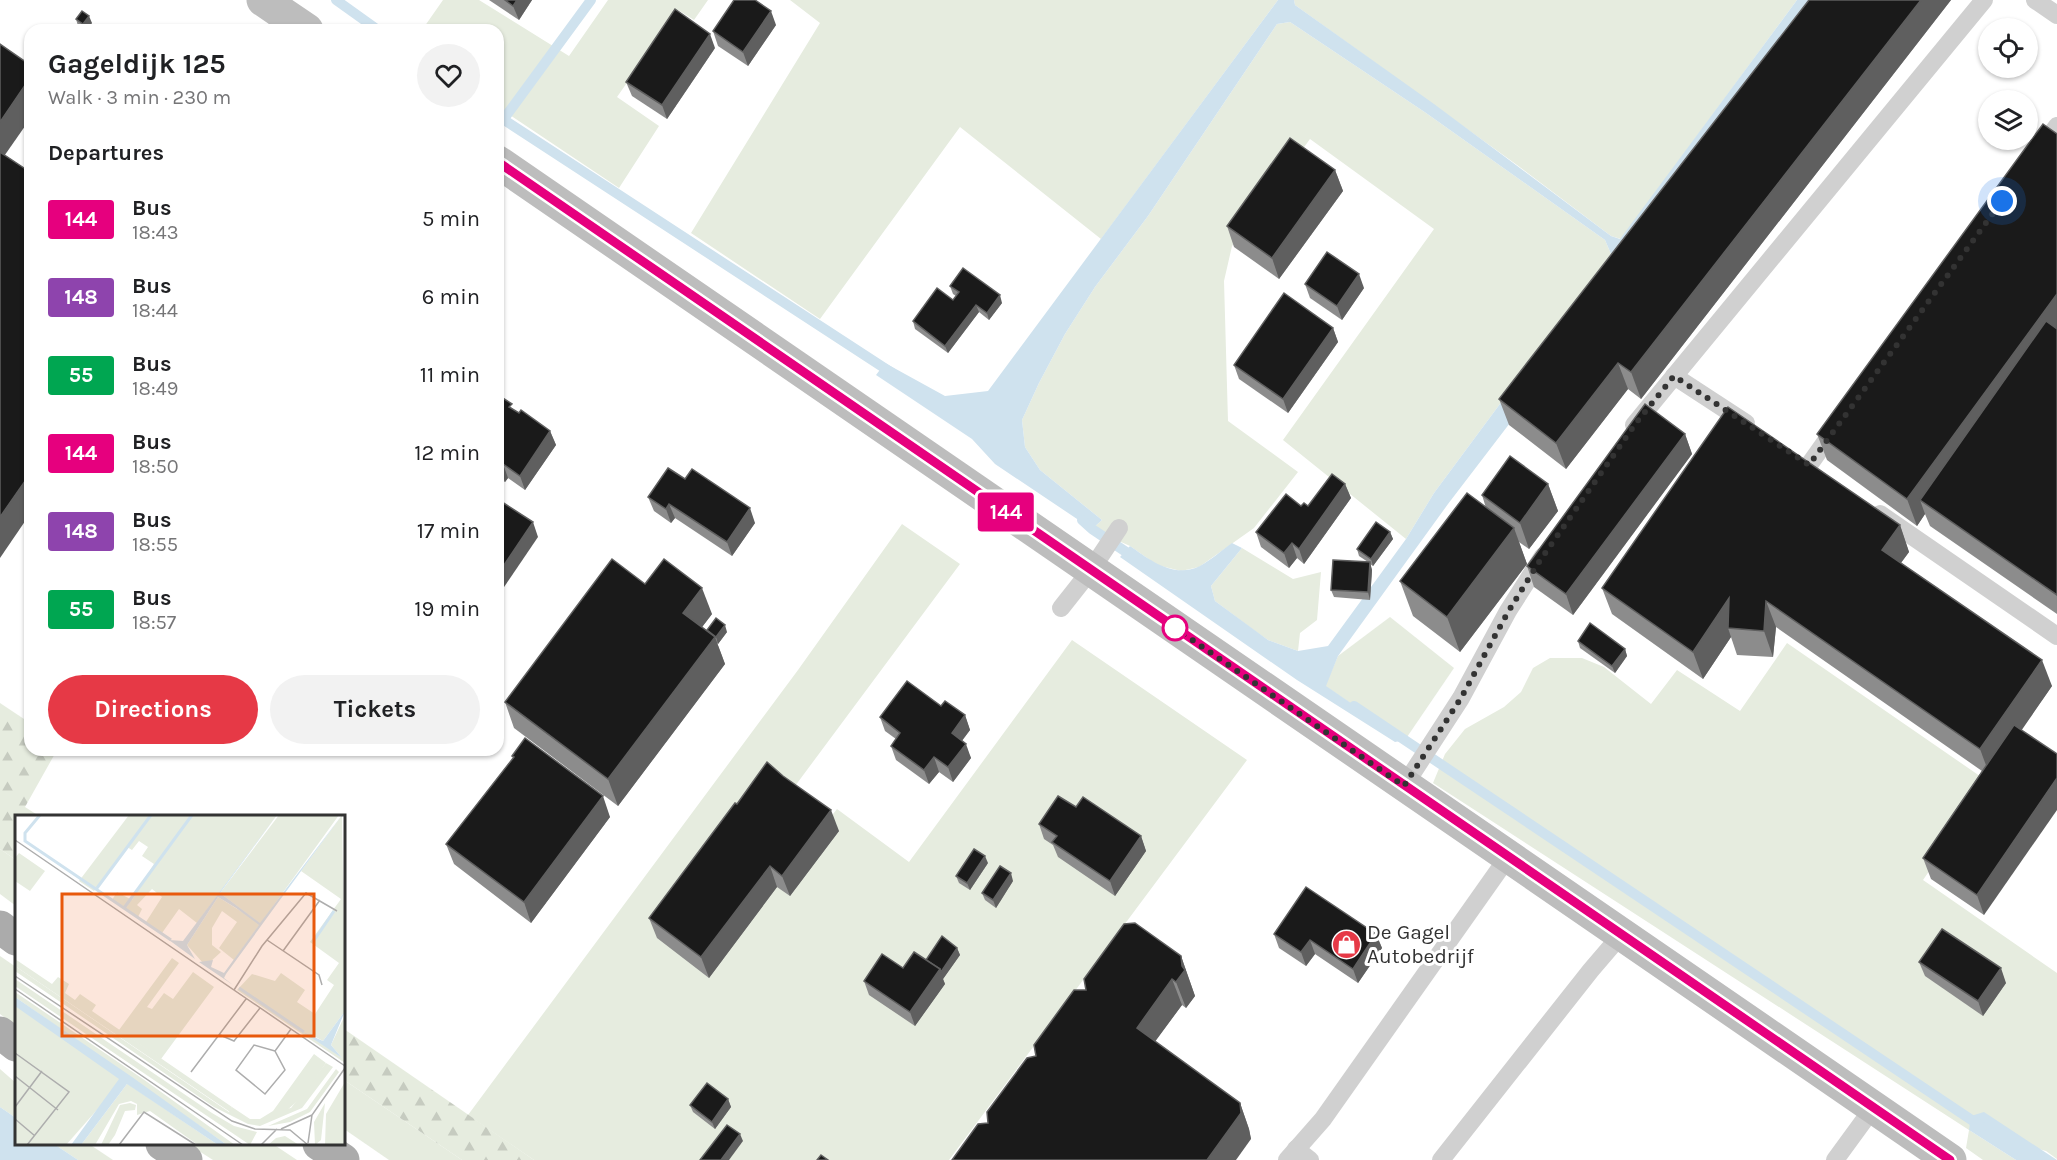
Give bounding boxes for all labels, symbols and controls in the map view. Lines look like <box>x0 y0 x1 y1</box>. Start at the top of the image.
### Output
map controls <box>1978 18 2038 150</box>
button: locate <box>1978 18 2038 78</box>
button: heart <box>417 44 480 107</box>
text: Gageldijk 125 <box>48 47 226 80</box>
text: Walk · 3 min · 230 m <box>48 86 231 109</box>
button: layers <box>1978 90 2038 150</box>
text: Departures <box>48 140 164 166</box>
your location <box>1987 186 2017 216</box>
text: Bus <box>132 195 172 221</box>
text: 5 min <box>422 206 480 232</box>
text: 144 <box>65 207 97 231</box>
text: 18:43 <box>132 221 179 244</box>
text: Bus <box>132 273 172 299</box>
text: 6 min <box>422 284 480 310</box>
text: 148 <box>64 285 98 309</box>
text: 18:44 <box>132 299 178 322</box>
text: Bus <box>132 351 172 377</box>
text: 11 min <box>420 362 480 388</box>
text: 55 <box>69 363 93 387</box>
text: 18:49 <box>132 377 178 400</box>
text: Bus <box>132 429 172 455</box>
text: 12 min <box>414 440 480 466</box>
text: 144 <box>65 441 97 465</box>
text: 18:50 <box>132 455 179 478</box>
line badge: 144 <box>972 492 1040 532</box>
text: 144 <box>990 500 1022 524</box>
text: Bus <box>132 507 172 533</box>
text: 17 min <box>417 518 480 544</box>
text: 148 <box>64 519 98 543</box>
text: 18:55 <box>132 533 178 556</box>
text: Bus <box>132 585 172 611</box>
text: 19 min <box>414 596 480 622</box>
text: 55 <box>69 597 93 621</box>
text: 18:57 <box>132 611 176 634</box>
unlabelled marker <box>1162 615 1188 641</box>
button: Directions <box>48 675 258 744</box>
button: Tickets <box>270 675 480 744</box>
inset map <box>15 815 345 1145</box>
place label: De Gagel Autobedrijf <box>1367 920 1475 968</box>
shop icon: De Gagel Autobedrijf <box>1330 928 1362 960</box>

